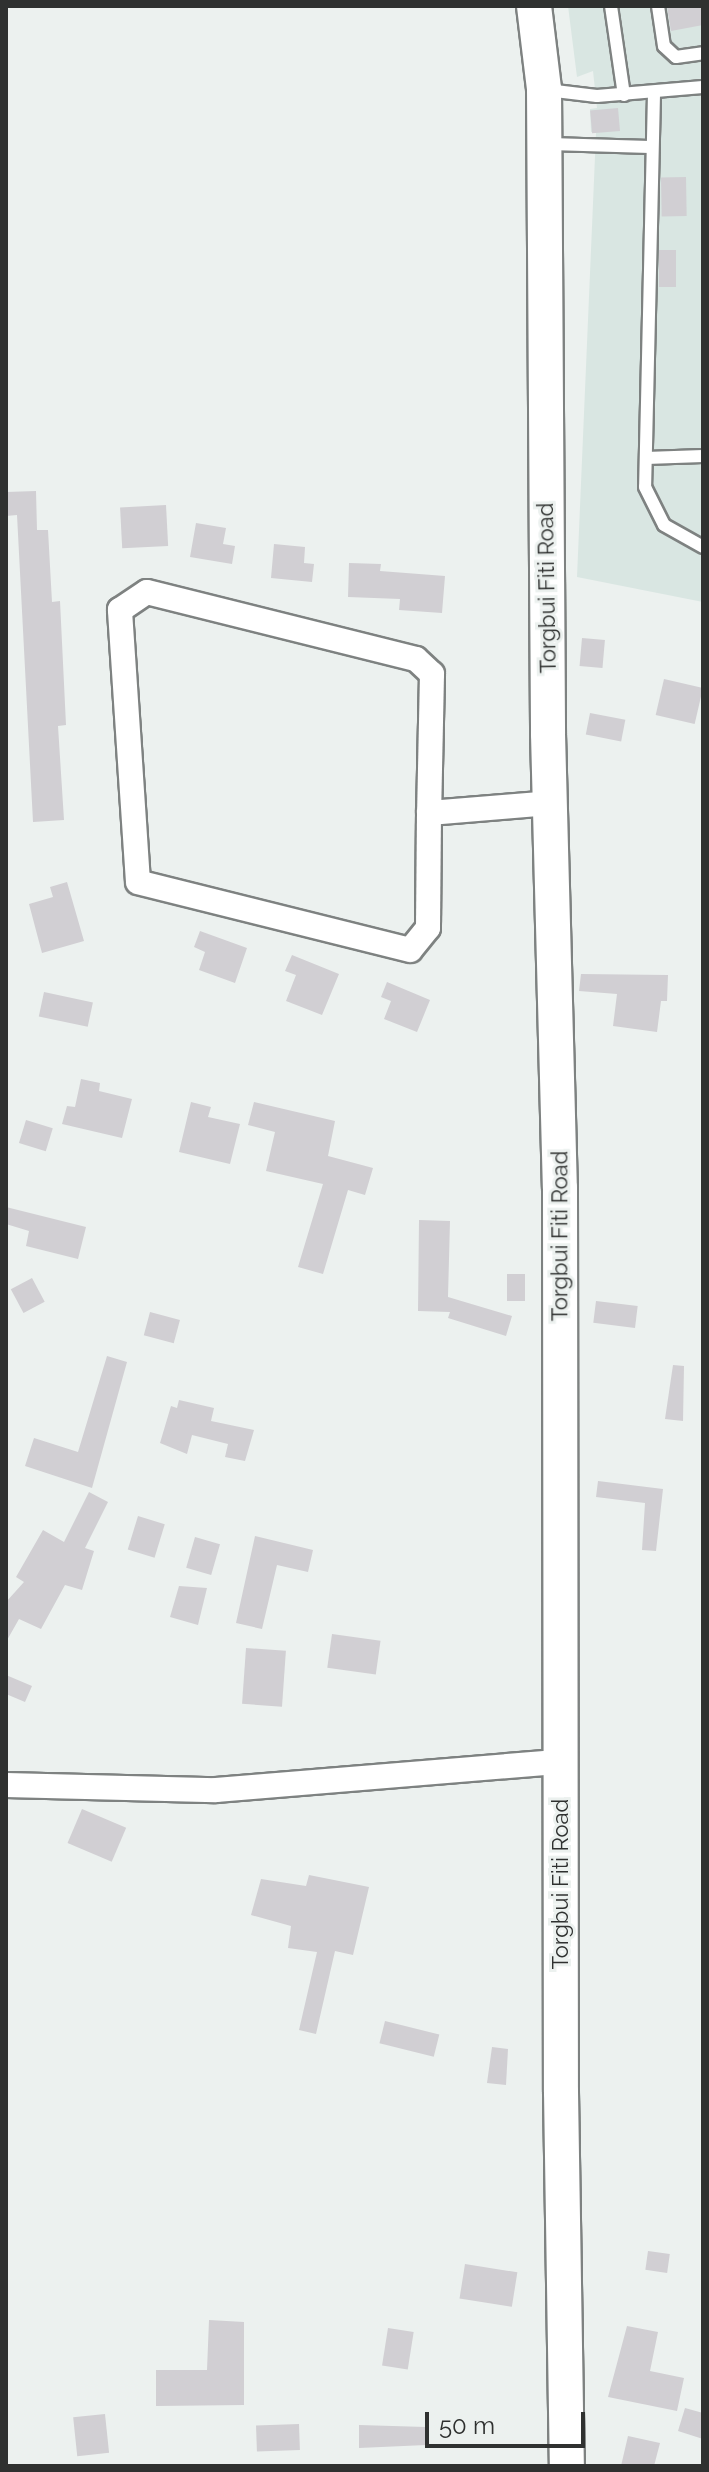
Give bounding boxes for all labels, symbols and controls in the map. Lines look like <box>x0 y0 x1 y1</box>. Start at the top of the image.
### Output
street label: Torgbui Fiti Road <box>532 503 562 673</box>
street label: Torgbui Fiti Road <box>547 1151 573 1321</box>
street label: Torgbui Fiti Road <box>548 1799 574 1969</box>
scale bar <box>429 2396 589 2446</box>
text: 50 m <box>439 2411 495 2440</box>

